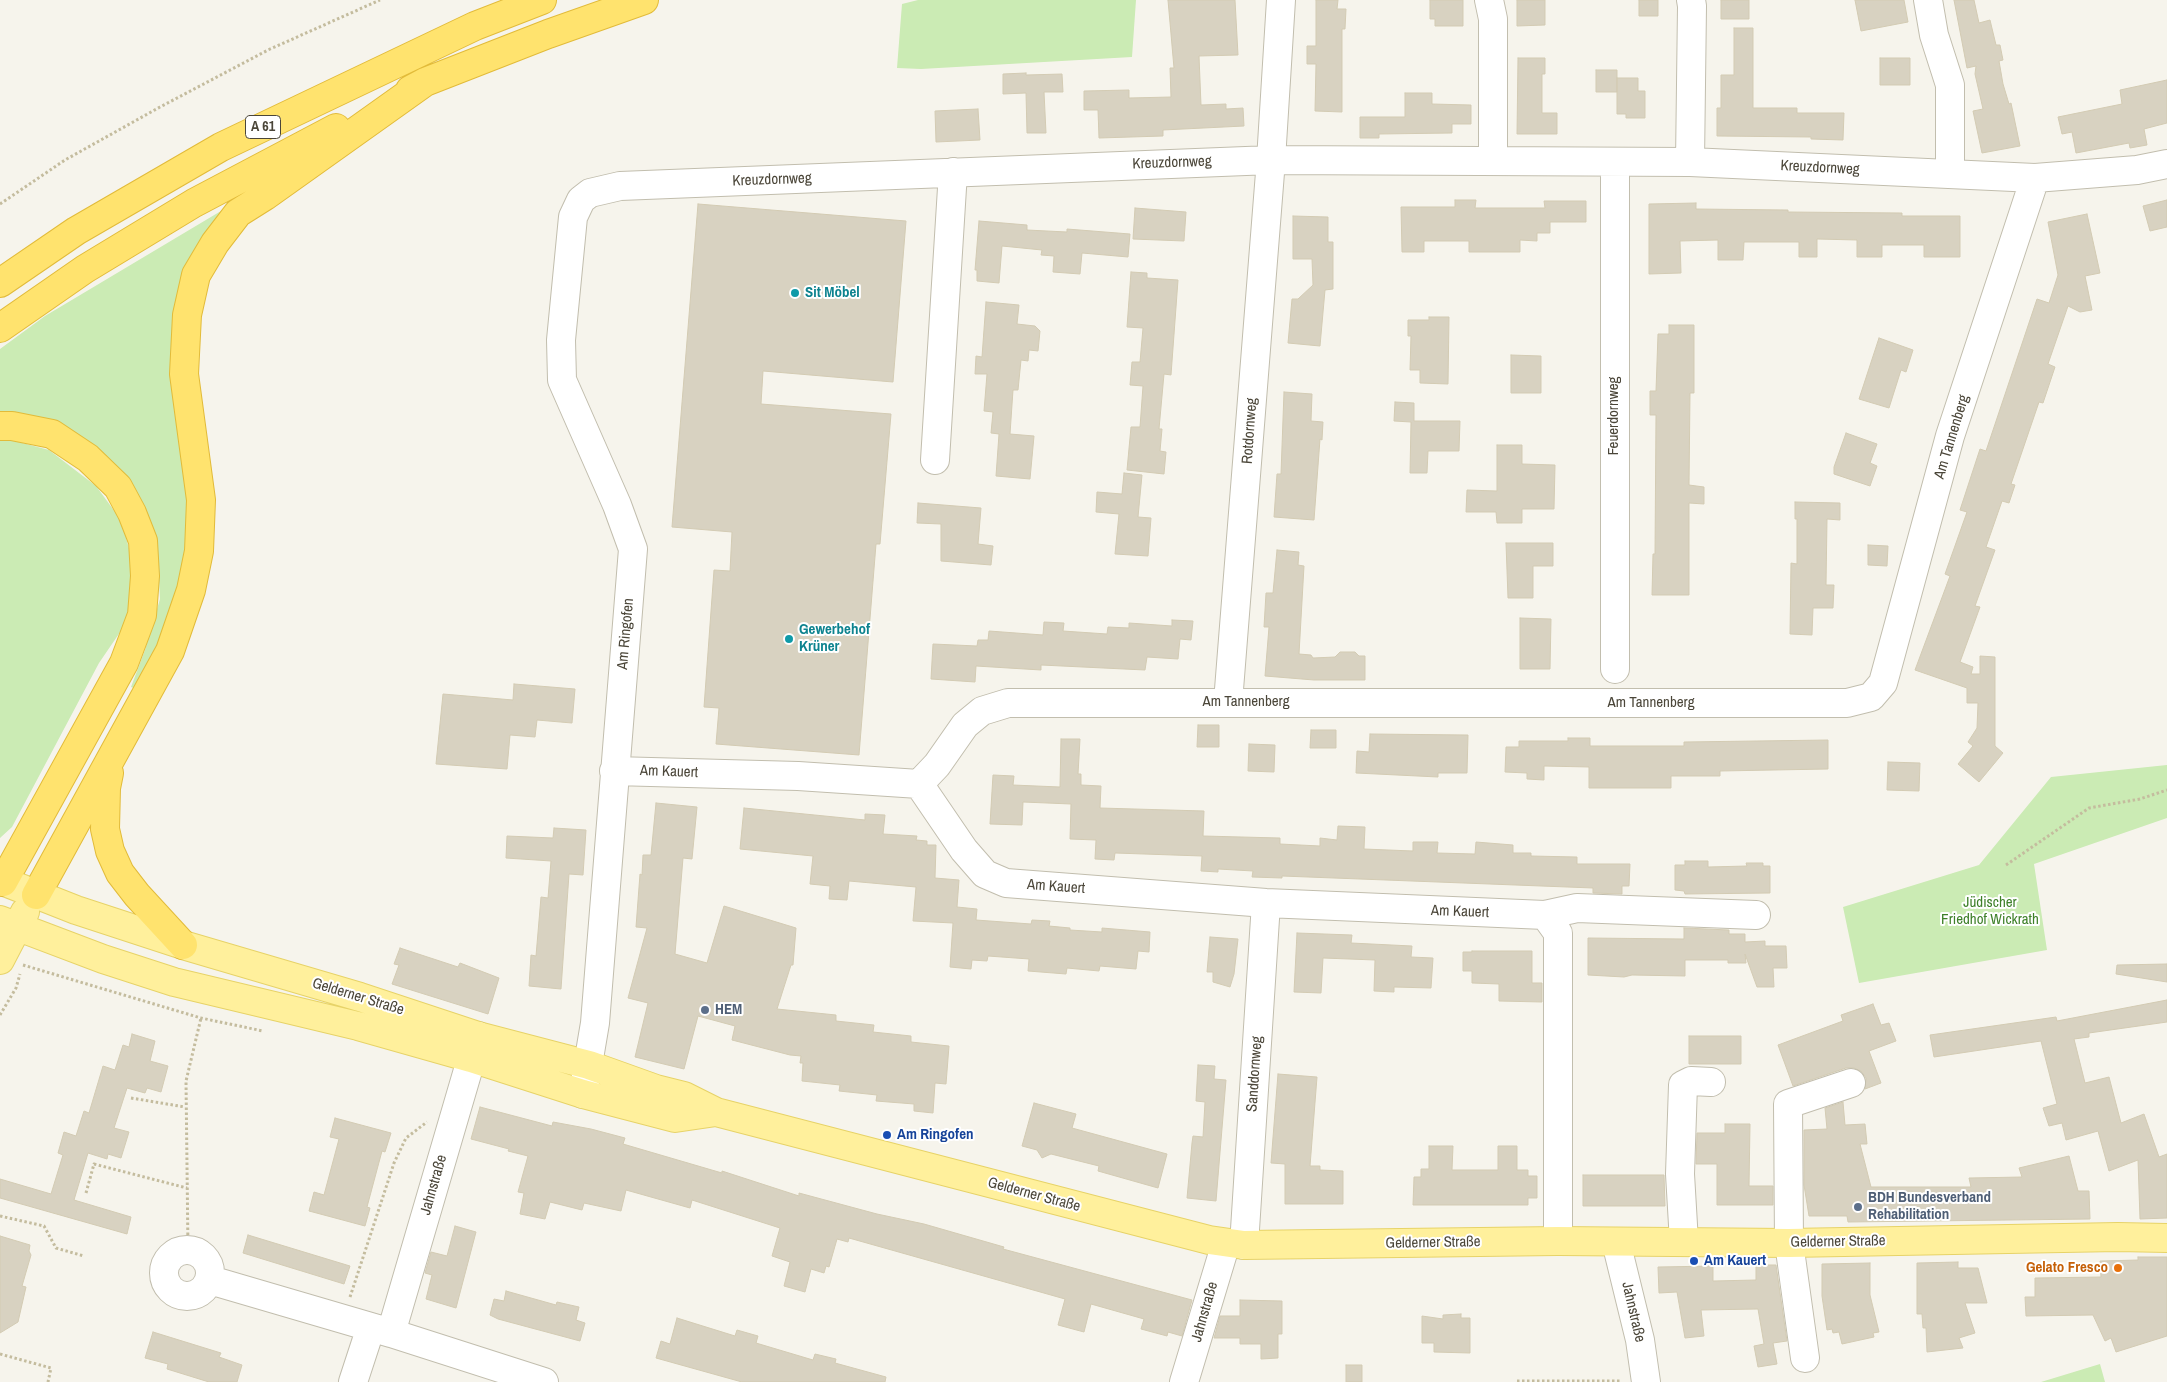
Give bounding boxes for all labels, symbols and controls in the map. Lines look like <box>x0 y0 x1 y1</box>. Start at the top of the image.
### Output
road number: A 61 <box>246 115 280 138</box>
street label: Kreuzdornweg <box>1132 153 1212 173</box>
street label: Kreuzdornweg <box>1780 157 1860 179</box>
street label: Kreuzdornweg <box>732 170 812 190</box>
place label: Sit Möbel <box>805 284 860 302</box>
marker: Sit Möbel <box>789 287 801 299</box>
street label: Feuerdornweg <box>1605 377 1623 455</box>
street label: Am Tannenberg <box>1931 393 1973 481</box>
street label: Rotdornweg <box>1239 397 1261 465</box>
street label: Am Ringofen <box>614 597 638 671</box>
place label: Gewerbehof Krüner <box>799 621 870 656</box>
marker: Gewerbehof Krüner <box>783 633 795 645</box>
street label: Am Tannenberg <box>1202 693 1290 711</box>
street label: Am Tannenberg <box>1607 694 1695 712</box>
street label: Am Kauert <box>640 762 698 782</box>
street label: Am Kauert <box>1026 876 1086 898</box>
park label: Jüdischer Friedhof Wickrath <box>1941 894 2039 929</box>
street label: Am Kauert <box>1431 902 1489 922</box>
street label: Gelderner Straße <box>310 975 406 1019</box>
place label: HEM <box>715 1001 742 1019</box>
marker: HEM <box>699 1004 711 1016</box>
street label: Sanddornweg <box>1243 1036 1267 1112</box>
place label: Am Ringofen <box>897 1126 974 1144</box>
marker: Am Ringofen <box>881 1129 893 1141</box>
street label: Jahnstraße <box>417 1153 451 1217</box>
street label: Gelderner Straße <box>986 1174 1082 1216</box>
place label: BDH Bundesverband Rehabilitation <box>1868 1189 1991 1224</box>
marker: BDH Bundesverband Rehabilitation <box>1852 1201 1864 1213</box>
street label: Gelderner Straße <box>1790 1232 1886 1252</box>
street label: Gelderner Straße <box>1385 1233 1481 1253</box>
place label: Am Kauert <box>1704 1252 1766 1270</box>
marker: Am Kauert <box>1688 1255 1700 1267</box>
place label: Gelato Fresco <box>2026 1259 2108 1277</box>
marker: Gelato Fresco <box>2112 1262 2124 1274</box>
street label: Jahnstraße <box>1188 1280 1222 1344</box>
street label: Jahnstraße <box>1617 1280 1649 1344</box>

